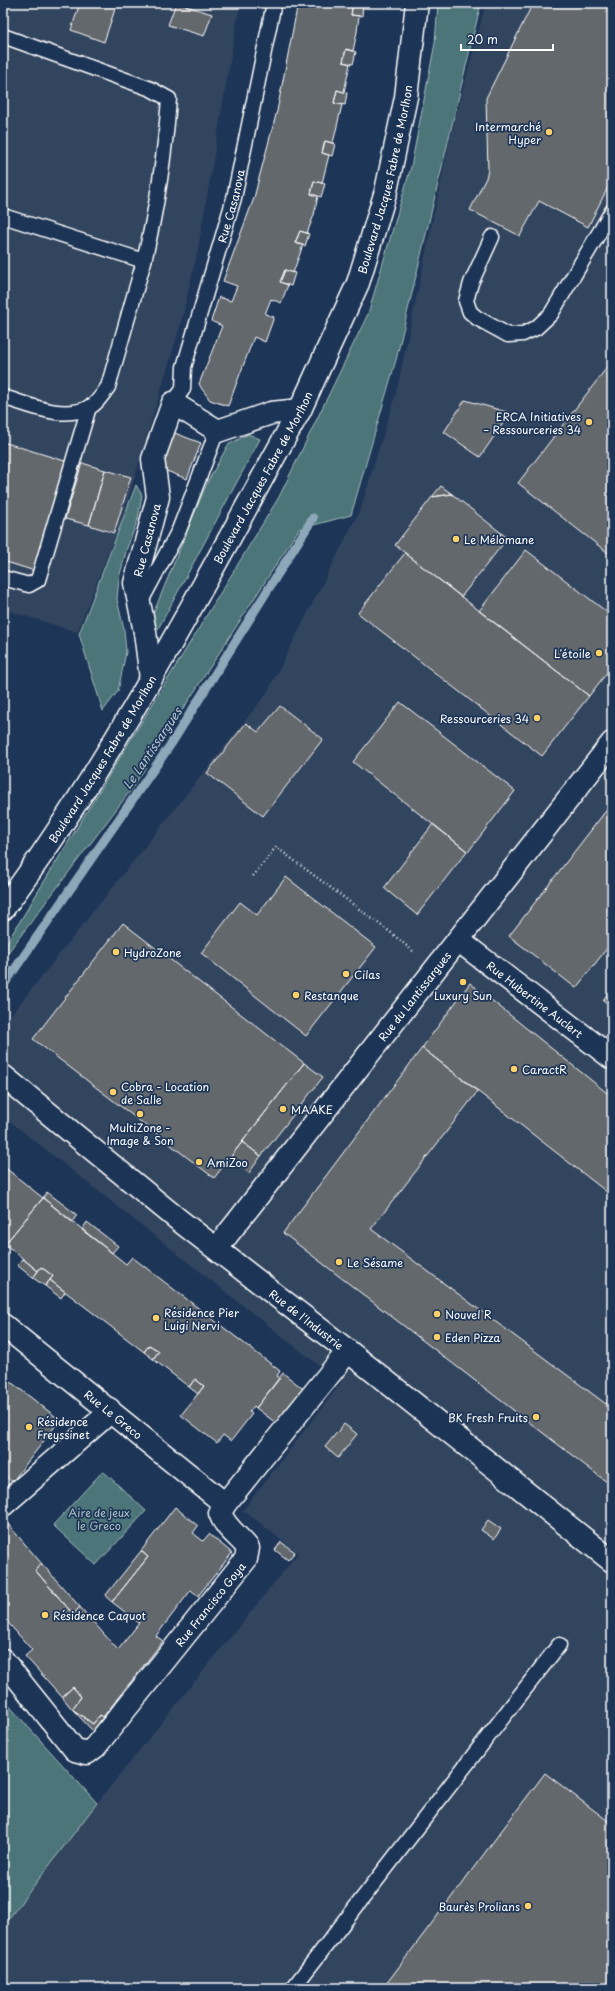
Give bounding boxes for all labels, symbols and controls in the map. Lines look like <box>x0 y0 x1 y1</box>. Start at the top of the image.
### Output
scale bar <box>461 26 553 52</box>
text: 20 m <box>467 30 498 48</box>
street label: Boulevard Jacques Fabre de Morlhon <box>353 84 416 276</box>
place label: Intermarché Hyper <box>475 118 541 148</box>
marker: Intermarché Hyper <box>544 127 554 137</box>
street label: Rue Casanova <box>213 167 248 245</box>
street label: Boulevard Jacques Fabre de Morlhon <box>209 388 316 567</box>
place label: ERCA Initiatives – Ressourceries 34 <box>483 408 581 438</box>
marker: ERCA Initiatives – Ressourceries 34 <box>584 417 594 427</box>
street label: Rue Casanova <box>129 501 165 579</box>
place label: Le Mélomane <box>464 531 534 548</box>
marker: Le Mélomane <box>451 534 461 544</box>
place label: L'étoile <box>554 645 591 662</box>
marker: L'étoile <box>594 648 604 658</box>
street label: Boulevard Jacques Fabre de Morlhon <box>44 672 160 846</box>
water label: Le Lantissargues <box>118 702 187 792</box>
place label: Ressourceries 34 <box>440 710 529 727</box>
marker: Ressourceries 34 <box>532 713 542 723</box>
place label: HydroZone <box>124 944 182 961</box>
marker: HydroZone <box>111 947 121 957</box>
street label: Rue du Lantissargues <box>374 947 455 1044</box>
street label: Rue Hubertine Auclert <box>483 957 587 1042</box>
place label: Cilas <box>354 966 380 983</box>
marker: Cilas <box>341 969 351 979</box>
marker: Luxury Sun <box>458 977 468 987</box>
place label: Restanque <box>304 987 359 1004</box>
place label: Luxury Sun <box>434 987 492 1004</box>
marker: Restanque <box>291 990 301 1000</box>
place label: CaractR <box>522 1061 567 1078</box>
marker: CaractR <box>509 1064 519 1074</box>
place label: Cobra - Location de Salle <box>121 1078 209 1108</box>
marker: Cobra - Location de Salle <box>108 1087 118 1097</box>
place label: MAAKE <box>291 1101 333 1118</box>
marker: MAAKE <box>278 1104 288 1114</box>
marker: MultiZone - Image & Son <box>135 1109 145 1119</box>
place label: MultiZone - Image & Son <box>106 1119 174 1149</box>
place label: AmiZoo <box>207 1154 248 1171</box>
marker: AmiZoo <box>194 1157 204 1167</box>
place label: Le Sésame <box>347 1254 403 1271</box>
marker: Le Sésame <box>334 1257 344 1267</box>
street label: Rue de l'Industrie <box>266 1285 348 1353</box>
place label: Résidence Pier Luigi Nervi <box>164 1304 239 1334</box>
place label: Nouvel R <box>445 1306 492 1323</box>
marker: Nouvel R <box>432 1309 442 1319</box>
marker: Résidence Pier Luigi Nervi <box>151 1313 161 1323</box>
place label: Eden Pizza <box>445 1329 501 1346</box>
marker: Eden Pizza <box>432 1332 442 1342</box>
street label: Rue Le Greco <box>81 1386 146 1443</box>
place label: BK Fresh Fruits <box>448 1409 528 1426</box>
marker: BK Fresh Fruits <box>531 1412 541 1422</box>
place label: Résidence Freyssinet <box>37 1413 90 1443</box>
marker: Résidence Freyssinet <box>24 1422 34 1432</box>
park label: Aire de jeux le Greco <box>68 1504 130 1534</box>
street label: Rue Francisco Goya <box>171 1558 249 1650</box>
place label: Résidence Caquot <box>53 1607 147 1624</box>
marker: Résidence Caquot <box>40 1610 50 1620</box>
place label: Baurès Prolians <box>439 1898 520 1915</box>
marker: Baurès Prolians <box>523 1901 533 1911</box>

